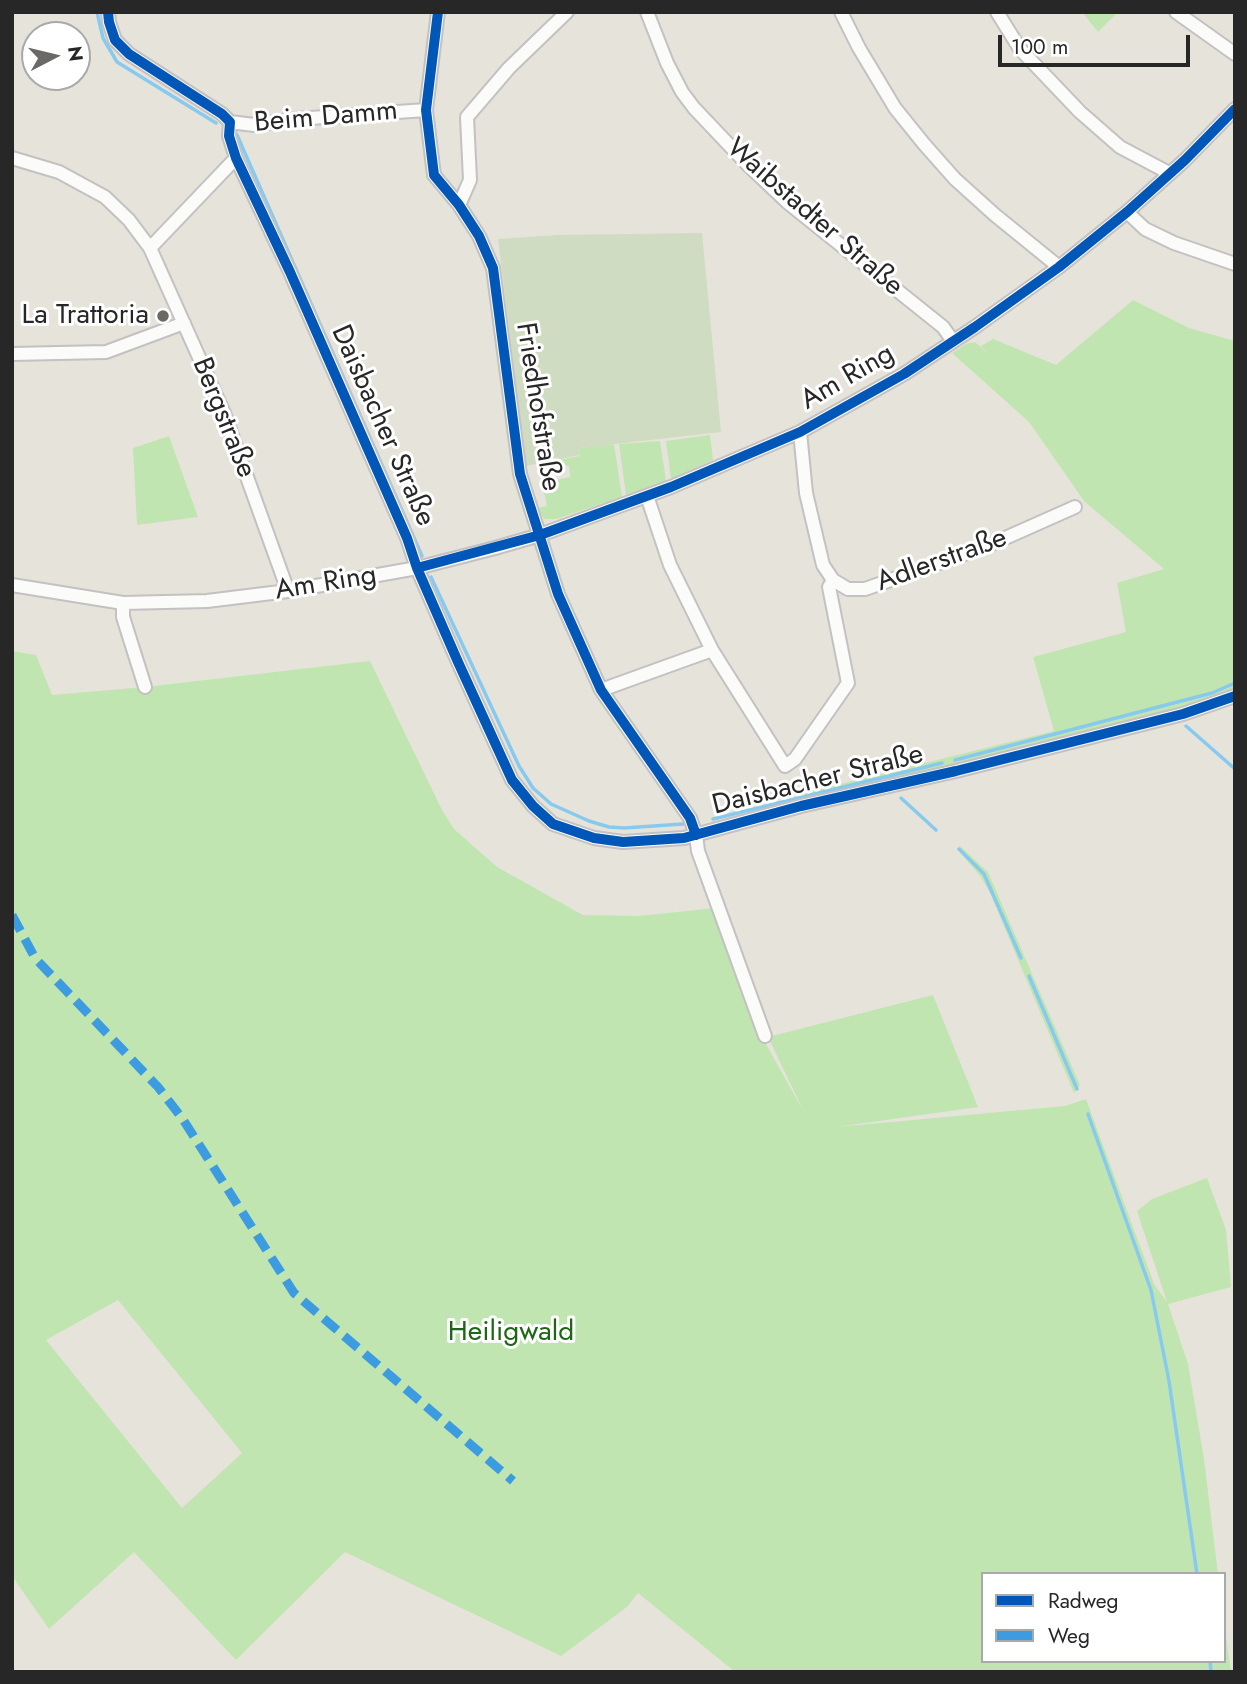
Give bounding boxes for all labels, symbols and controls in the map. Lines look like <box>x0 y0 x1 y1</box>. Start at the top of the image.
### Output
north arrow <box>21 21 91 91</box>
scale bar <box>1002 21 1194 65</box>
text: 100 m <box>1011 32 1068 62</box>
text: N <box>61 44 90 63</box>
street label: Beim Damm <box>253 95 399 141</box>
street label: Waibstadter Straße <box>719 132 909 304</box>
place label: La Trattoria <box>22 299 149 333</box>
marker: La Trattoria <box>155 308 171 324</box>
street label: Daisbacher Straße <box>323 320 441 532</box>
street label: Friedhofstraße <box>507 320 567 494</box>
street label: Am Ring <box>795 338 901 418</box>
street label: Bergstraße <box>184 353 262 483</box>
street label: Adlerstraße <box>872 522 1012 600</box>
street label: Am Ring <box>273 559 379 609</box>
street label: Daisbacher Straße <box>709 739 927 823</box>
park label: Heiligwald <box>448 1316 574 1350</box>
legend <box>981 1572 1226 1663</box>
text: Radweg <box>1048 1586 1119 1616</box>
text: Weg <box>1048 1621 1090 1651</box>

